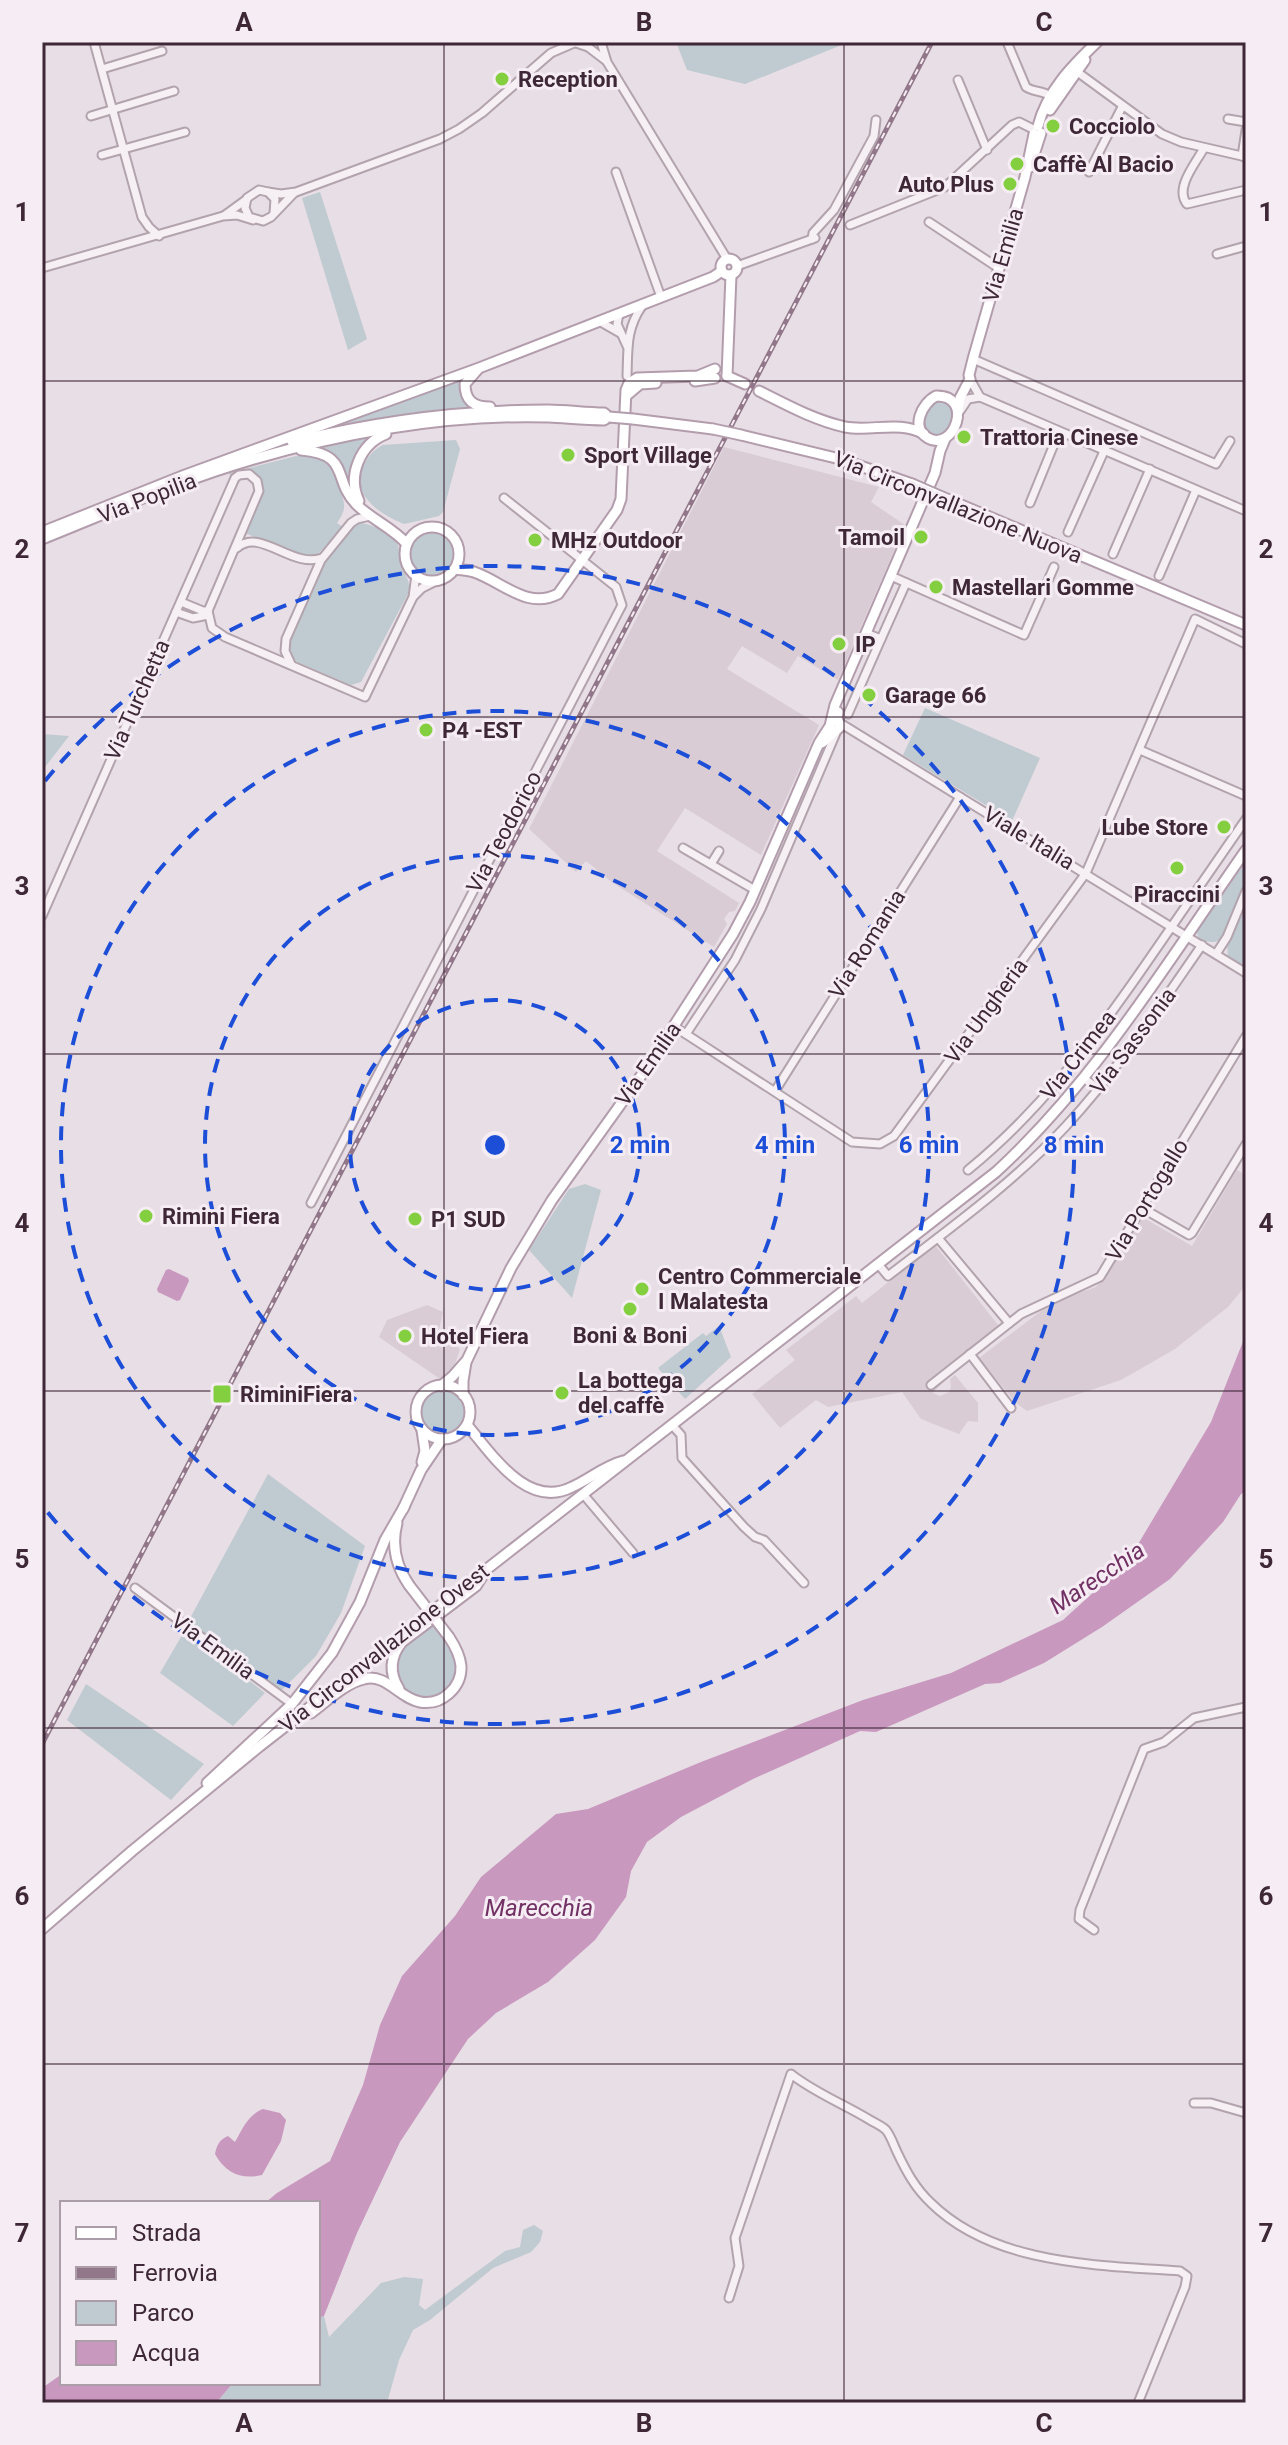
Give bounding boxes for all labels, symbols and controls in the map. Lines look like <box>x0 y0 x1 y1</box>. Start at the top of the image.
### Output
text: A <box>235 7 253 37</box>
text: B <box>636 7 652 37</box>
text: C <box>1035 7 1053 37</box>
place label: Reception <box>518 67 618 92</box>
marker: Reception <box>493 70 511 88</box>
place label: Cocciolo <box>1069 114 1155 139</box>
marker: Cocciolo <box>1044 117 1062 135</box>
place label: Caffè Al Bacio <box>1033 152 1174 177</box>
marker: Caffè Al Bacio <box>1008 155 1026 173</box>
place label: Auto Plus <box>898 172 994 197</box>
marker: Auto Plus <box>1001 175 1019 193</box>
text: 1 <box>15 197 29 227</box>
text: 1 <box>1259 197 1273 227</box>
street label: Via Emilia <box>978 205 1028 305</box>
place label: Trattoria Cinese <box>980 425 1138 450</box>
marker: Trattoria Cinese <box>955 428 973 446</box>
place label: Sport Village <box>584 443 712 468</box>
marker: Sport Village <box>559 446 577 464</box>
street label: Via Circonvallazione Nuova <box>830 446 1086 568</box>
street label: Via Popilia <box>94 468 200 528</box>
place label: Tamoil <box>838 525 905 550</box>
place label: MHz Outdoor <box>551 528 683 553</box>
marker: Tamoil <box>912 528 930 546</box>
marker: MHz Outdoor <box>526 531 544 549</box>
text: 2 <box>15 534 29 564</box>
text: 2 <box>1259 534 1273 564</box>
place label: Mastellari Gomme <box>952 575 1134 600</box>
marker: Mastellari Gomme <box>927 578 945 596</box>
place label: IP <box>855 632 876 657</box>
marker: IP <box>830 635 848 653</box>
street label: Via Turchetta <box>99 636 175 764</box>
place label: Garage 66 <box>885 683 986 708</box>
marker: Garage 66 <box>860 686 878 704</box>
place label: P4 -EST <box>442 718 523 743</box>
marker: P4 -EST <box>417 721 435 739</box>
street label: Via Teodorico <box>461 767 547 897</box>
street label: Viale Italia <box>979 801 1079 875</box>
place label: Lube Store <box>1101 815 1208 840</box>
marker: Lube Store <box>1215 818 1233 836</box>
marker: Piraccini <box>1168 859 1186 877</box>
text: 3 <box>15 871 29 901</box>
text: 3 <box>1259 871 1273 901</box>
place label: Piraccini <box>1134 882 1220 907</box>
street label: Via Romania <box>824 885 910 1003</box>
street label: Via Ungheria <box>939 953 1033 1069</box>
street label: Via Sassonia <box>1085 983 1181 1099</box>
street label: Via Crimea <box>1035 1005 1121 1105</box>
street label: Via Emilia <box>610 1017 686 1111</box>
centre of rings <box>481 1131 509 1159</box>
text: 2 min <box>610 1131 670 1159</box>
text: 4 min <box>755 1131 815 1159</box>
text: 6 min <box>899 1131 959 1159</box>
text: 8 min <box>1044 1131 1104 1159</box>
street label: Via Portogallo <box>1101 1134 1193 1266</box>
place label: Rimini Fiera <box>162 1204 280 1229</box>
marker: Rimini Fiera <box>137 1207 155 1225</box>
place label: P1 SUD <box>431 1207 506 1232</box>
text: 4 <box>15 1208 30 1238</box>
text: 4 <box>1259 1208 1274 1238</box>
marker: P1 SUD <box>406 1210 424 1228</box>
place label: Centro Commerciale I Malatesta <box>658 1264 861 1314</box>
marker: Centro Commerciale I Malatesta <box>633 1280 651 1298</box>
marker: Boni & Boni <box>621 1300 639 1318</box>
place label: Boni & Boni <box>573 1323 687 1348</box>
place label: Hotel Fiera <box>421 1324 529 1349</box>
marker: Hotel Fiera <box>396 1327 414 1345</box>
place label: La bottega del caffè <box>578 1368 683 1418</box>
place label: RiminiFiera <box>240 1382 352 1407</box>
marker: RiminiFiera <box>211 1383 233 1405</box>
marker: La bottega del caffè <box>553 1384 571 1402</box>
water label: Marecchia <box>1044 1536 1150 1620</box>
text: 5 <box>15 1544 29 1574</box>
text: 5 <box>1259 1544 1273 1574</box>
street label: Via Circonvallazione Ovest <box>274 1558 494 1738</box>
street label: Via Emilia <box>167 1607 259 1685</box>
text: 6 <box>15 1881 30 1911</box>
text: 6 <box>1259 1881 1274 1911</box>
water label: Marecchia <box>485 1894 593 1922</box>
legend <box>60 2201 320 2385</box>
text: 7 <box>15 2218 29 2248</box>
text: 7 <box>1259 2218 1273 2248</box>
text: Strada <box>132 2219 201 2247</box>
text: Ferrovia <box>132 2259 218 2287</box>
text: Parco <box>132 2299 194 2327</box>
text: Acqua <box>132 2339 200 2367</box>
text: A <box>235 2408 253 2438</box>
text: B <box>636 2408 652 2438</box>
text: C <box>1035 2408 1053 2438</box>

